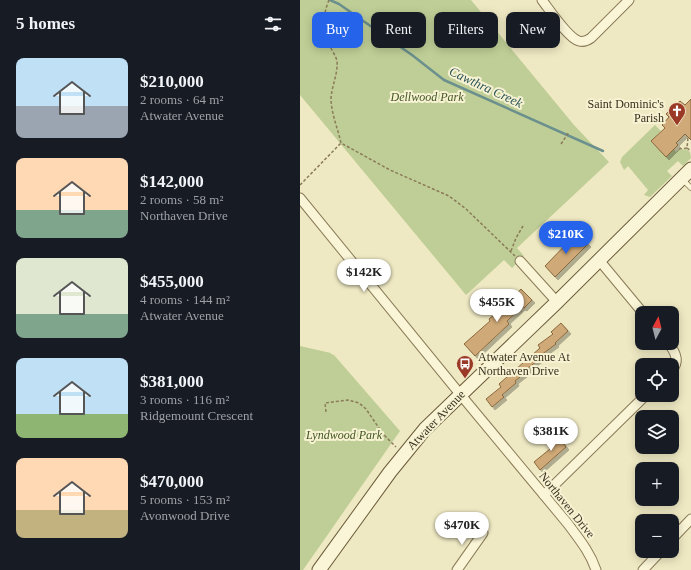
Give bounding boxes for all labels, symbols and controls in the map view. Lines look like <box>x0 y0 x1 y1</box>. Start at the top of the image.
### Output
chip: Buy <box>312 12 363 48</box>
chip: Rent <box>371 12 426 48</box>
chip: Filters <box>434 12 498 48</box>
chip: New <box>506 12 560 48</box>
icon: filters <box>262 13 284 35</box>
text: 5 homes <box>16 14 75 33</box>
water label: Cawthra Creek <box>447 63 525 111</box>
text: $210,000 <box>140 72 204 91</box>
icon: home <box>48 74 96 122</box>
park label: Dellwood Park <box>390 90 464 104</box>
text: 2 rooms · 64 m² <box>140 92 223 107</box>
place label: Saint Dominic's Parish <box>588 97 664 125</box>
church icon: Saint Dominic's Parish <box>667 101 687 126</box>
text: Atwater Avenue <box>140 108 224 123</box>
text: $142,000 <box>140 172 204 191</box>
icon: home <box>48 174 96 222</box>
text: 2 rooms · 58 m² <box>140 192 223 207</box>
text: Northaven Drive <box>140 208 228 223</box>
pin: $210K <box>538 221 594 255</box>
text: $210K <box>548 226 584 241</box>
pin: $142K <box>336 259 392 293</box>
text: $142K <box>346 264 382 279</box>
text: $455,000 <box>140 272 204 291</box>
icon: home <box>48 274 96 322</box>
pin: $455K <box>469 289 525 323</box>
text: 4 rooms · 144 m² <box>140 292 230 307</box>
text: $455K <box>479 294 515 309</box>
north arrow <box>635 306 679 350</box>
map controls <box>635 306 679 558</box>
text: Atwater Avenue <box>140 308 224 323</box>
place label: Atwater Avenue At Northaven Drive <box>478 350 570 378</box>
bus stop icon: Atwater Avenue At Northaven Drive <box>455 354 475 379</box>
button: locate <box>635 358 679 402</box>
text: $381,000 <box>140 372 204 391</box>
icon: home <box>48 374 96 422</box>
street label: Atwater Avenue <box>404 387 468 453</box>
text: 3 rooms · 116 m² <box>140 392 229 407</box>
text: Ridgemount Crescent <box>140 408 253 423</box>
button: layers <box>635 410 679 454</box>
pin: $381K <box>523 418 579 452</box>
text: $381K <box>533 423 569 438</box>
park label: Lyndwood Park <box>305 428 383 442</box>
button: + <box>635 462 679 506</box>
street label: Northaven Drive <box>536 469 598 541</box>
text: $470,000 <box>140 472 204 491</box>
icon: home <box>48 474 96 522</box>
text: 5 rooms · 153 m² <box>140 492 230 507</box>
text: Avonwood Drive <box>140 508 230 523</box>
pin: $470K <box>434 512 490 546</box>
button: − <box>635 514 679 558</box>
text: $470K <box>444 517 480 532</box>

